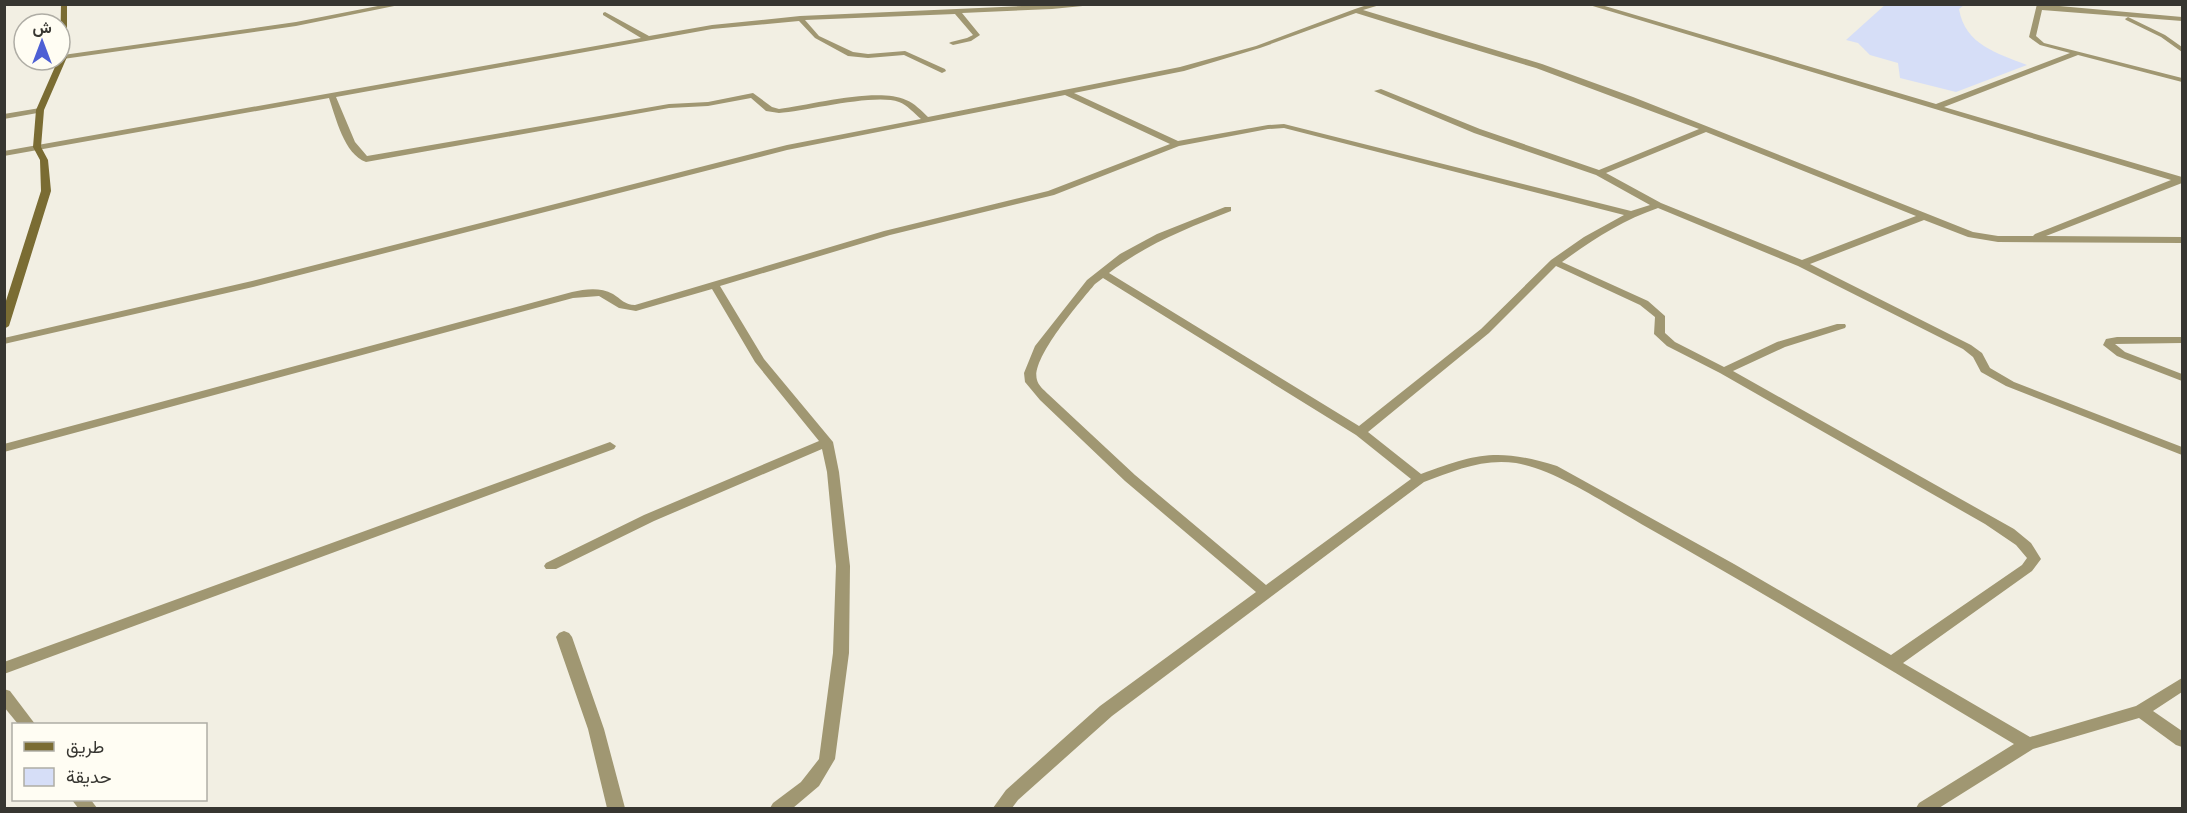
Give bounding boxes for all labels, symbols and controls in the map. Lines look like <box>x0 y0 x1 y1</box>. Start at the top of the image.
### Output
north arrow <box>12 12 72 72</box>
text: ش <box>32 14 52 38</box>
legend <box>12 723 207 801</box>
text: طريق <box>66 732 104 759</box>
text: حديقة <box>66 762 112 789</box>

